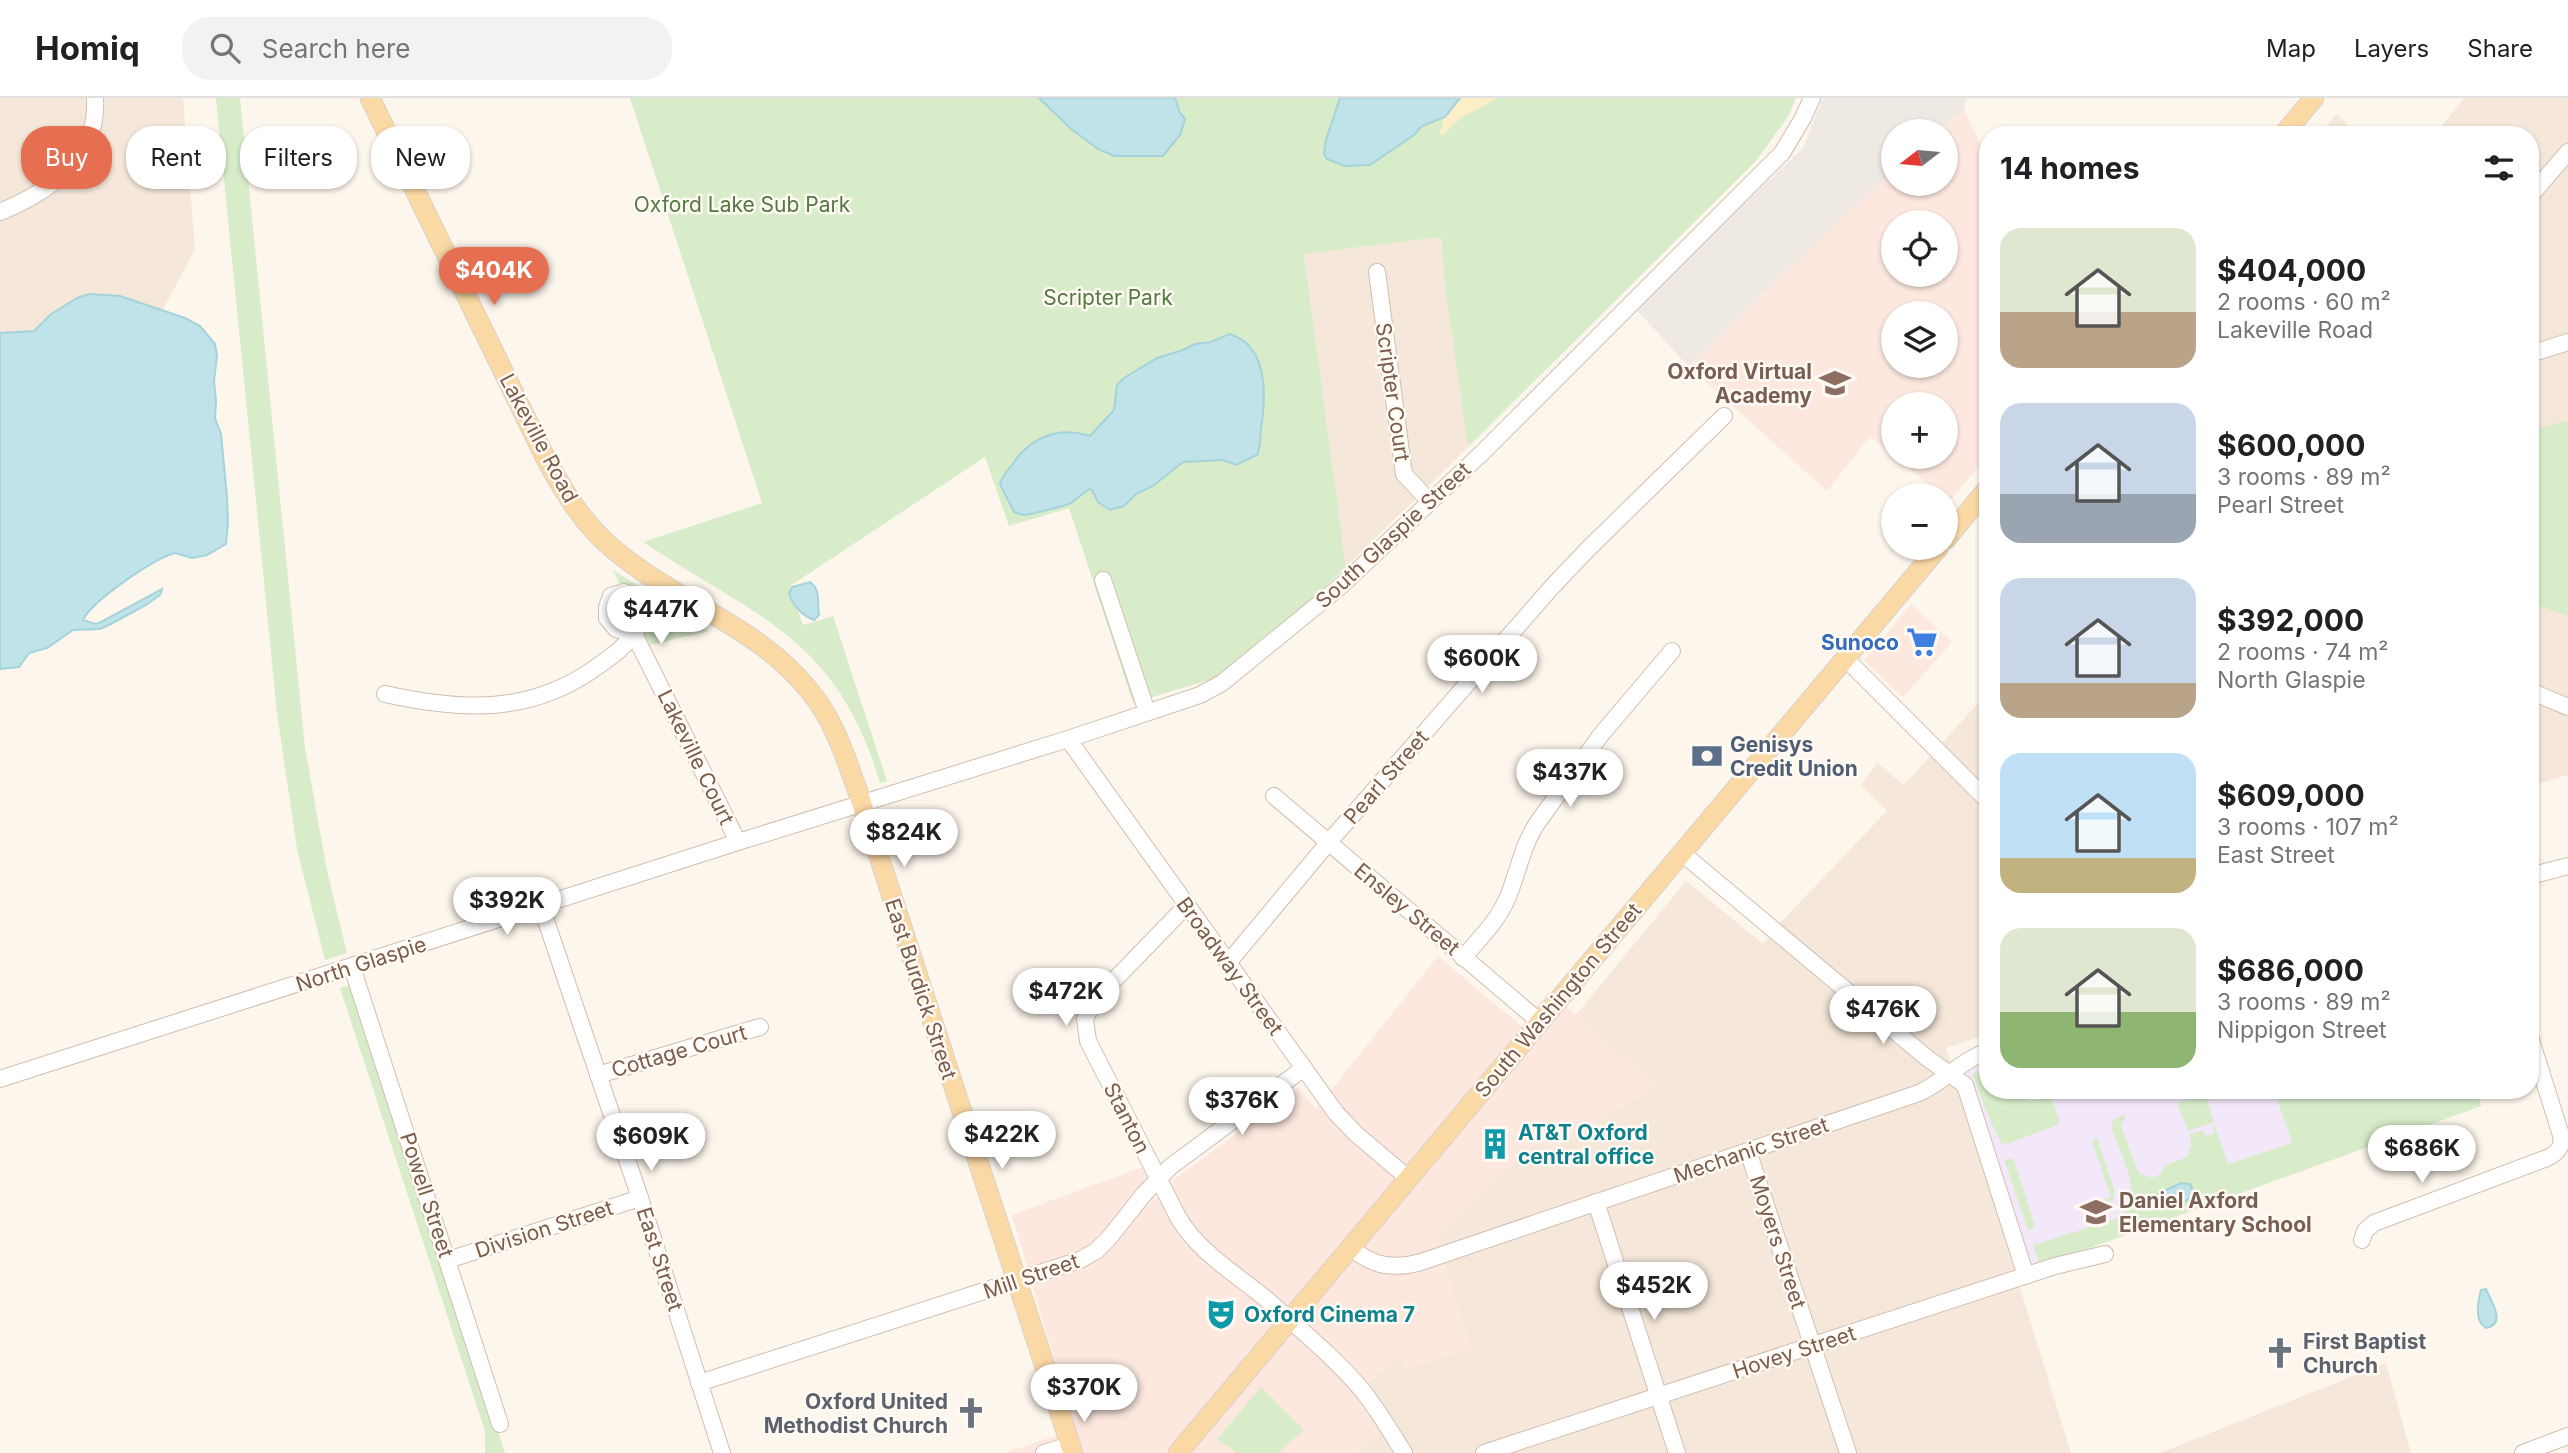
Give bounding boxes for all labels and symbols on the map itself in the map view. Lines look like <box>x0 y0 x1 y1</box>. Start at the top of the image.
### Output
north arrow <box>1881 119 1958 196</box>
park label: Oxford Lake Sub Park <box>634 192 851 217</box>
pin: $404K <box>445 248 543 307</box>
park label: Scripter Park <box>1043 285 1173 310</box>
street label: Scripter Court <box>1371 321 1415 463</box>
place label: Oxford Virtual Academy <box>1667 359 1812 408</box>
school or university icon: Oxford Virtual Academy <box>1818 366 1852 400</box>
street label: Lakeville Road <box>495 369 583 507</box>
street label: South Glaspie Street <box>1310 457 1476 613</box>
pin: $447K <box>612 587 710 646</box>
supermarket icon: Sunoco <box>1905 625 1939 659</box>
place label: Sunoco <box>1821 630 1899 655</box>
pin: $600K <box>1433 636 1531 695</box>
street label: Lakeville Court <box>652 685 740 829</box>
street label: Pearl Street <box>1339 725 1434 829</box>
place label: Genisys Credit Union <box>1730 732 1858 781</box>
bank icon: Genisys Credit Union <box>1690 739 1724 773</box>
pin: $437K <box>1521 750 1619 809</box>
pin: $824K <box>855 810 953 869</box>
street label: Ensley Street <box>1349 858 1465 960</box>
pin: $392K <box>458 878 556 937</box>
street label: Broadway Street <box>1172 892 1288 1040</box>
street label: East Burdick Street <box>880 895 962 1083</box>
street label: South Washington Street <box>1469 898 1647 1102</box>
street label: North Glaspie <box>293 931 429 997</box>
pin: $472K <box>1017 968 1115 1028</box>
pin: $476K <box>1834 986 1932 1046</box>
street label: Cottage Court <box>608 1020 750 1082</box>
pin: $376K <box>1193 1077 1291 1137</box>
street label: Stanton <box>1099 1078 1155 1158</box>
pin: $422K <box>953 1112 1051 1171</box>
street label: Mechanic Street <box>1670 1112 1832 1188</box>
pin: $609K <box>602 1114 700 1173</box>
place label: AT&T Oxford central office <box>1518 1120 1654 1169</box>
pin: $686K <box>2373 1126 2471 1185</box>
building icon: AT&T Oxford central office <box>1478 1127 1512 1161</box>
street label: Powell Street <box>395 1129 459 1261</box>
street label: Moyers Street <box>1745 1172 1811 1312</box>
place label: Daniel Axford Elementary School <box>2119 1188 2312 1237</box>
street label: Division Street <box>472 1195 616 1263</box>
school or university icon: Daniel Axford Elementary School <box>2079 1195 2113 1229</box>
street label: East Street <box>631 1204 689 1314</box>
street label: Mill Street <box>980 1248 1082 1304</box>
pin: $452K <box>1605 1262 1703 1322</box>
theatre icon: Oxford Cinema 7 <box>1204 1297 1238 1331</box>
place label: Oxford Cinema 7 <box>1244 1302 1415 1327</box>
street label: Hovey Street <box>1729 1320 1859 1384</box>
place label: First Baptist Church <box>2303 1329 2426 1378</box>
church icon: First Baptist Church <box>2263 1336 2297 1370</box>
pin: $370K <box>1035 1364 1133 1424</box>
place label: Oxford United Methodist Church <box>764 1389 948 1438</box>
church icon: Oxford United Methodist Church <box>954 1396 988 1430</box>

